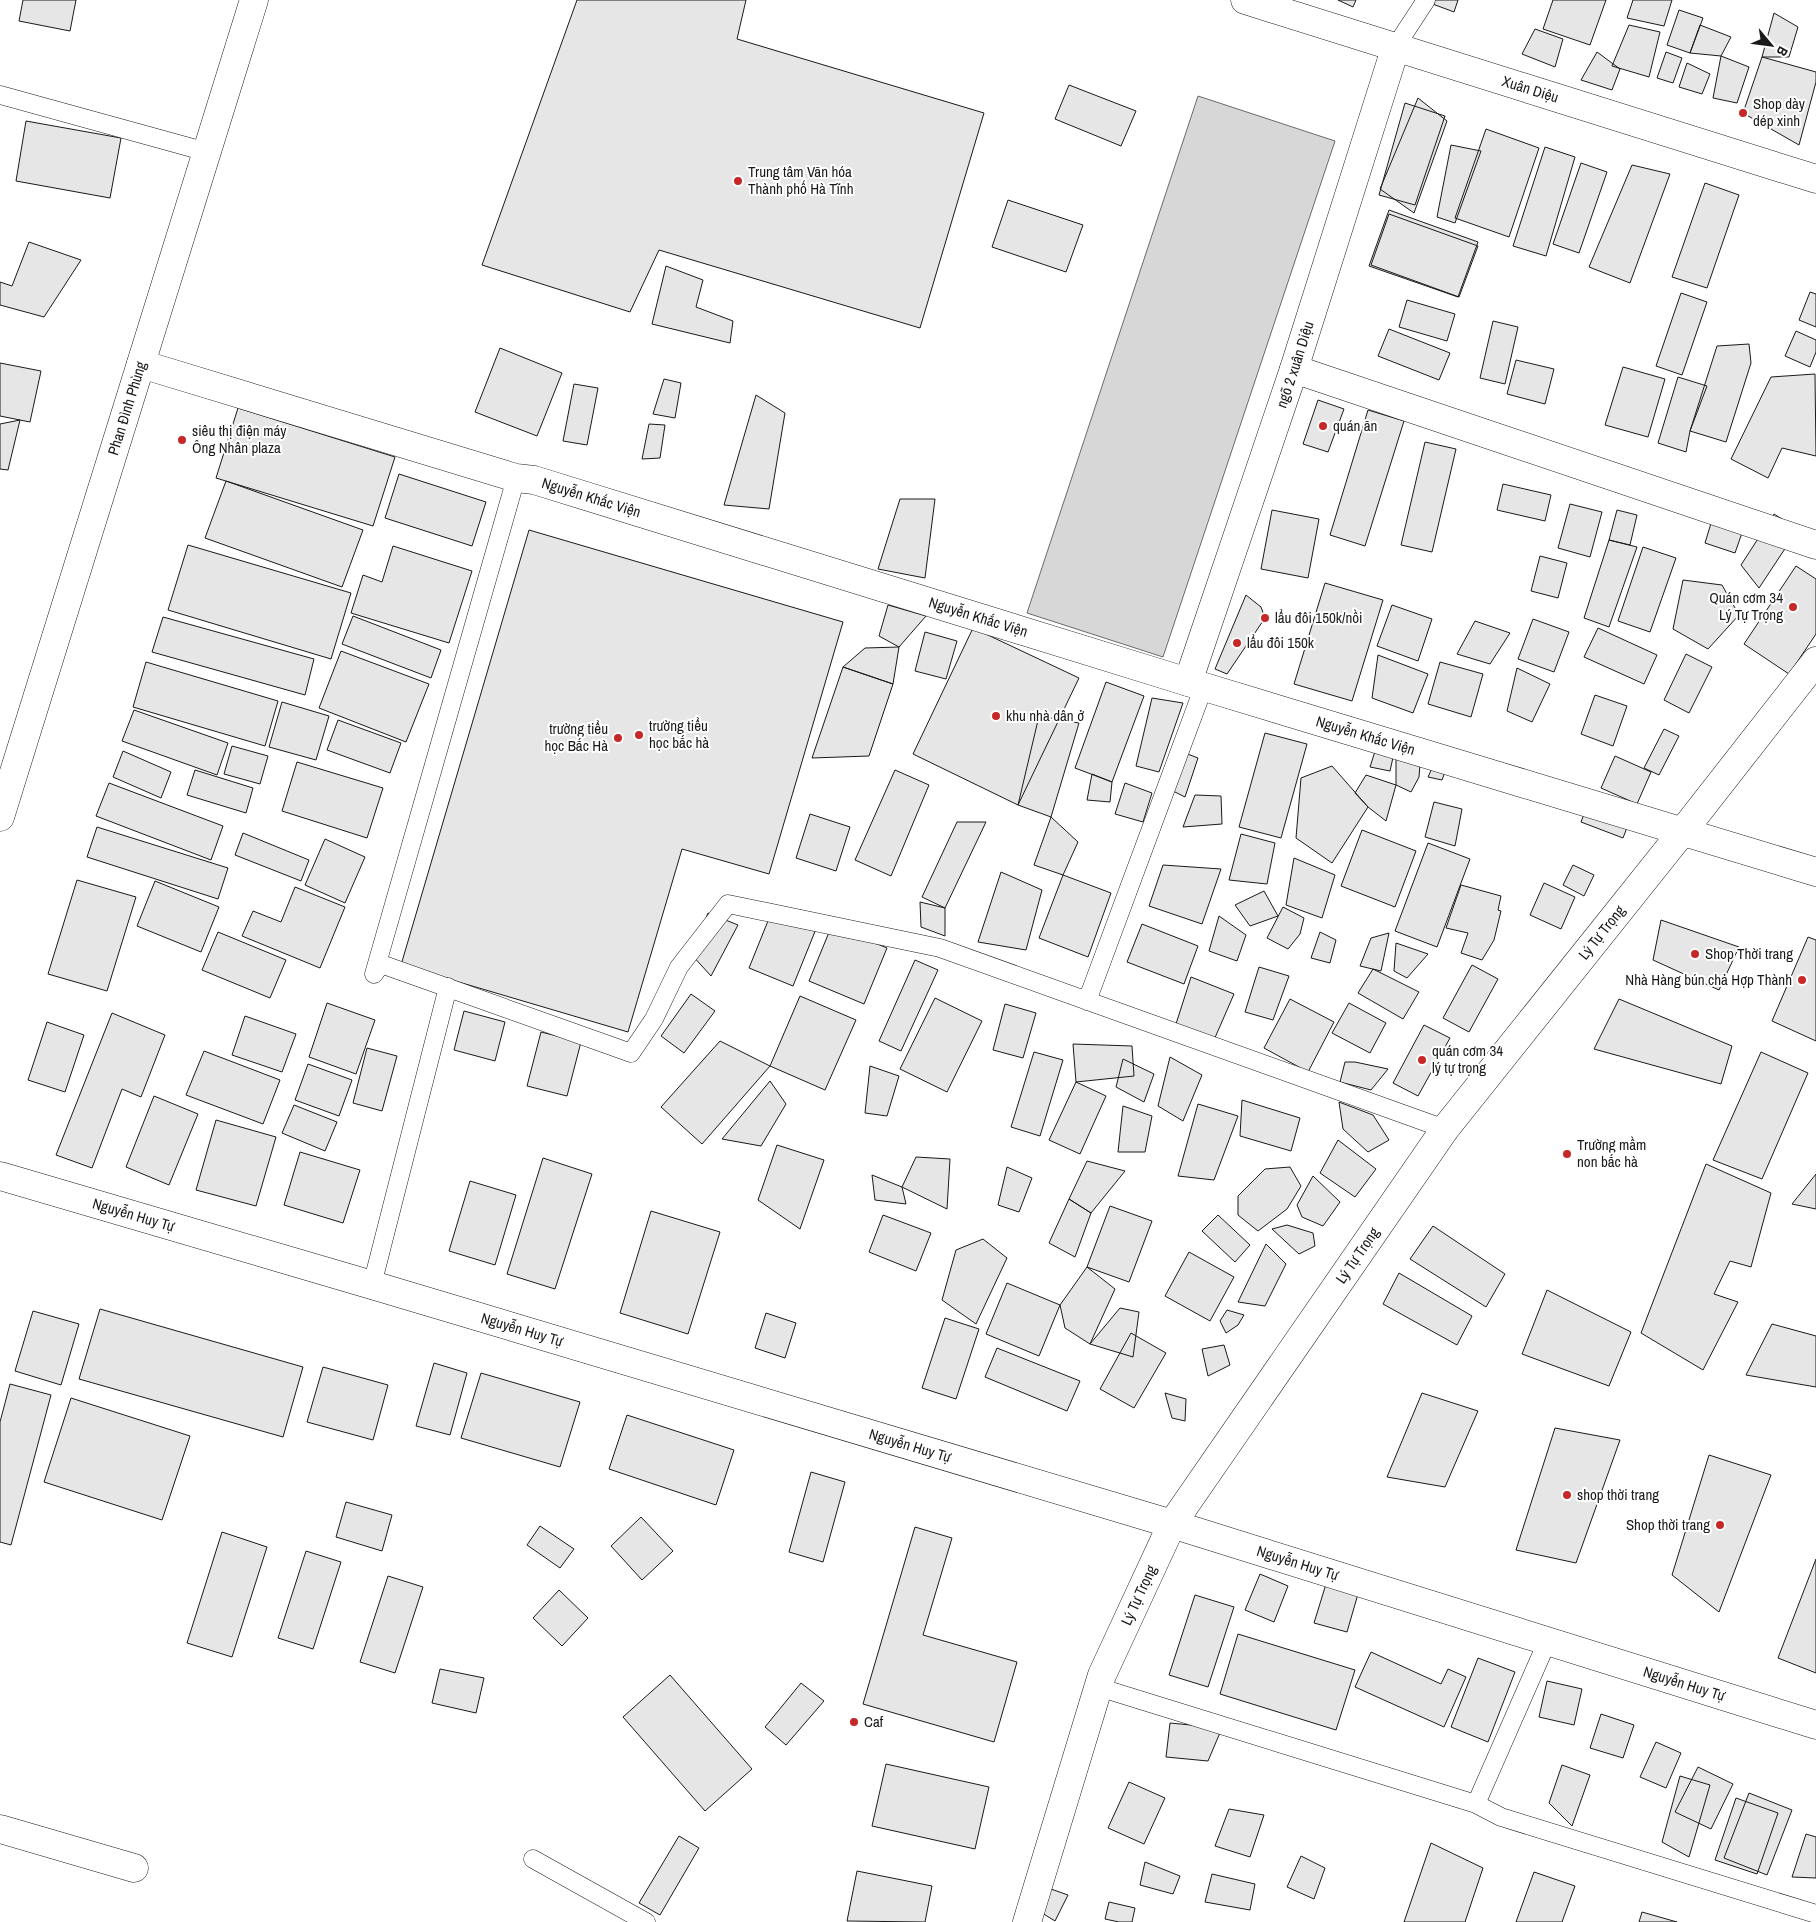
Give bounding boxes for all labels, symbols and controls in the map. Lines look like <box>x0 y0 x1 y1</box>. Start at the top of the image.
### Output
north arrow <box>1746 20 1796 70</box>
text: B <box>1772 43 1792 59</box>
street label: Xuân Diệu <box>1500 70 1561 108</box>
place label: Shop dày dép xinh <box>1753 93 1806 131</box>
marker: Shop dày dép xinh <box>1737 107 1749 119</box>
place label: Trung tâm Văn hóa Thành phố Hà Tĩnh <box>748 161 854 199</box>
marker: Trung tâm Văn hóa Thành phố Hà Tĩnh <box>732 175 744 187</box>
street label: ngõ 2 xuân Diệu <box>1271 318 1319 411</box>
street label: Phan Đình Phùng <box>102 358 151 458</box>
place label: quán ăn <box>1333 415 1377 436</box>
place label: siêu thị điện máy Ông Nhân plaza <box>192 420 287 458</box>
marker: quán ăn <box>1317 420 1329 432</box>
marker: siêu thị điện máy Ông Nhân plaza <box>176 434 188 446</box>
street label: Nguyễn Khắc Viện <box>539 472 643 522</box>
place label: Quán cơm 34 Lý Tự Trọng <box>1709 587 1783 625</box>
street label: Nguyễn Khắc Viện <box>926 592 1030 642</box>
marker: Quán cơm 34 Lý Tự Trọng <box>1787 601 1799 613</box>
place label: lẩu đôi 150k/nồi <box>1275 607 1363 628</box>
marker: lẩu đôi 150k/nồi <box>1259 612 1271 624</box>
place label: lẩu đôi 150k <box>1247 632 1315 653</box>
marker: lẩu đôi 150k <box>1231 637 1243 649</box>
place label: khu nhà dân ở <box>1006 705 1084 726</box>
marker: khu nhà dân ở <box>990 710 1002 722</box>
street label: Nguyễn Khắc Viện <box>1314 710 1418 760</box>
place label: trường tiểu học bắc hà <box>649 715 709 753</box>
place label: trường tiểu học Bắc Hà <box>544 718 608 756</box>
marker: trường tiểu học bắc hà <box>633 729 645 741</box>
marker: trường tiểu học Bắc Hà <box>612 732 624 744</box>
street label: Lý Tự Trọng <box>1573 901 1630 964</box>
place label: Shop Thời trang <box>1705 943 1793 964</box>
marker: Shop Thời trang <box>1689 948 1701 960</box>
place label: Nhà Hàng bún chả Hợp Thành <box>1625 969 1792 990</box>
marker: Nhà Hàng bún chả Hợp Thành <box>1796 974 1808 986</box>
place label: quán cơm 34 lý tự trọng <box>1432 1040 1503 1078</box>
marker: quán cơm 34 lý tự trọng <box>1416 1054 1428 1066</box>
place label: Trường mầm non bắc hà <box>1577 1134 1646 1172</box>
marker: Trường mầm non bắc hà <box>1561 1148 1573 1160</box>
street label: Nguyễn Huy Tự <box>90 1193 178 1237</box>
street label: Lý Tự Trọng <box>1330 1223 1384 1287</box>
street label: Nguyễn Huy Tự <box>479 1307 566 1352</box>
street label: Nguyễn Huy Tự <box>867 1423 954 1468</box>
place label: shop thời trang <box>1577 1484 1659 1505</box>
marker: shop thời trang <box>1561 1489 1573 1501</box>
place label: Shop thời trang <box>1626 1514 1710 1535</box>
marker: Shop thời trang <box>1714 1519 1726 1531</box>
street label: Nguyễn Huy Tự <box>1254 1540 1342 1586</box>
street label: Lý Tự Trọng <box>1116 1561 1162 1629</box>
street label: Nguyễn Huy Tự <box>1641 1661 1729 1706</box>
place label: Caf <box>864 1711 884 1732</box>
marker: Caf <box>848 1716 860 1728</box>

